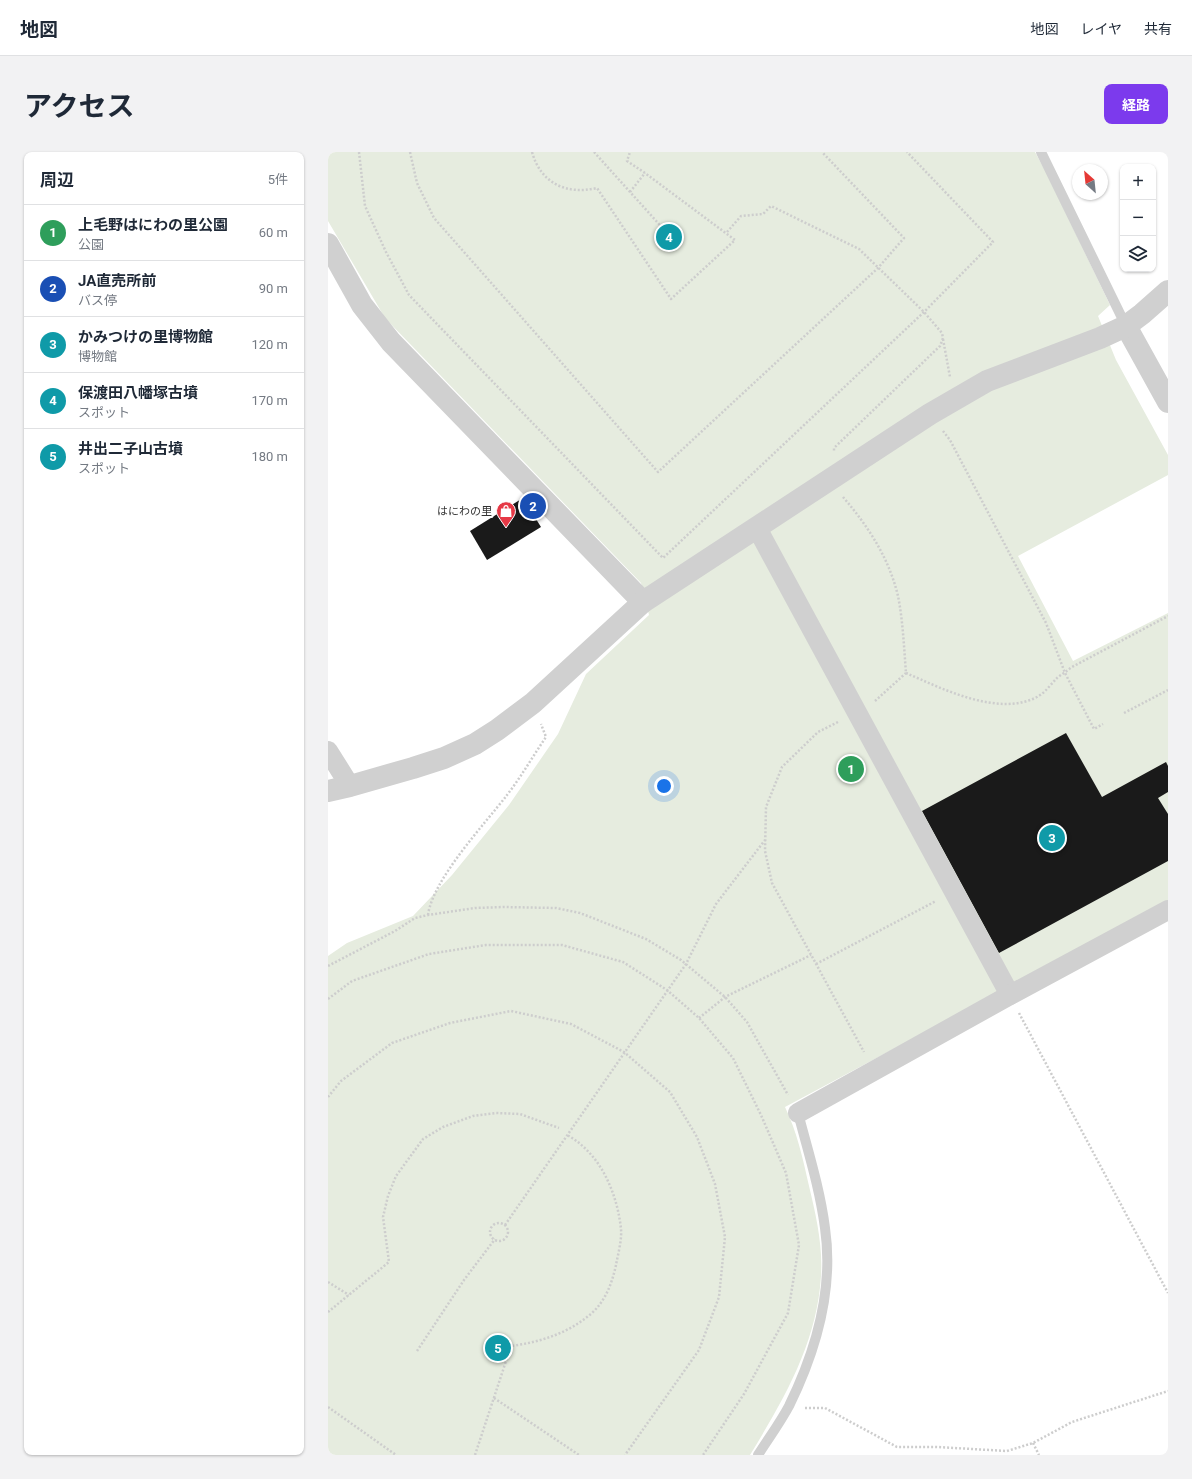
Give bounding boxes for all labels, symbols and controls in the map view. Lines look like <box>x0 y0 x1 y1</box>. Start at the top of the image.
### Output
text: 地図 <box>20 18 58 41</box>
text: 地図 <box>1030 21 1058 37</box>
text: レイヤ <box>1080 21 1122 37</box>
text: 共有 <box>1144 21 1172 37</box>
button: 経路 <box>1104 84 1168 124</box>
text: アクセス <box>24 90 135 123</box>
north arrow <box>1072 164 1108 200</box>
map controls <box>1120 164 1156 272</box>
button: + <box>1120 164 1156 200</box>
text: 周辺 <box>40 170 74 190</box>
text: 5件 <box>268 172 288 187</box>
button: − <box>1120 200 1156 236</box>
text: 上毛野はにわの里公園 <box>78 216 228 234</box>
pin: 4 <box>656 222 682 252</box>
text: 1 <box>49 225 57 240</box>
text: 60 m <box>259 225 288 240</box>
button: layers <box>1120 236 1156 272</box>
text: 公園 <box>78 237 104 252</box>
text: JA直売所前 <box>78 272 156 290</box>
text: 2 <box>49 281 57 296</box>
text: 90 m <box>259 281 288 296</box>
text: バス停 <box>78 293 117 308</box>
text: かみつけの里博物館 <box>78 328 213 346</box>
text: 3 <box>49 337 57 352</box>
text: 120 m <box>251 337 288 352</box>
text: 博物館 <box>78 349 117 364</box>
text: 保渡田八幡塚古墳 <box>78 384 198 402</box>
text: 4 <box>49 393 57 408</box>
text: 170 m <box>251 393 288 408</box>
text: スポット <box>78 405 130 420</box>
text: 井出二子山古墳 <box>78 440 183 458</box>
text: 5 <box>49 449 57 464</box>
text: 180 m <box>251 449 288 464</box>
text: スポット <box>78 461 130 476</box>
pin: 2 <box>520 491 546 521</box>
shop icon: はにわの里 <box>495 500 517 528</box>
place label: はにわの里 <box>437 505 492 518</box>
pin: 1 <box>838 754 864 784</box>
your location <box>654 776 674 796</box>
pin: 3 <box>1039 823 1065 853</box>
pin: 5 <box>485 1333 511 1363</box>

